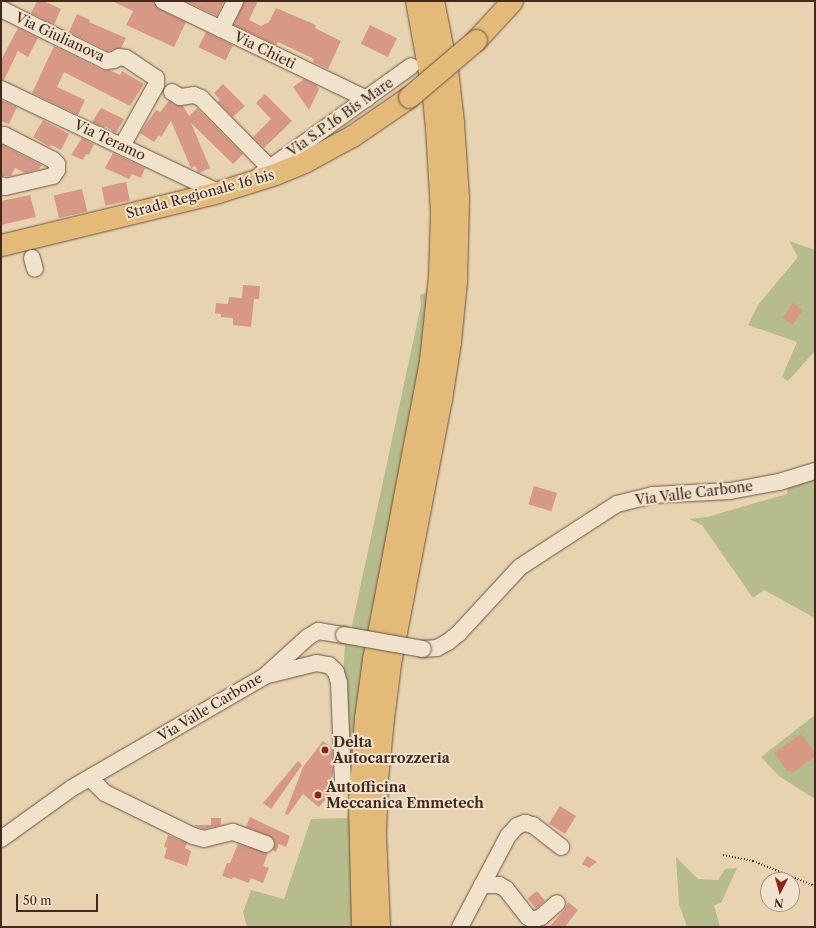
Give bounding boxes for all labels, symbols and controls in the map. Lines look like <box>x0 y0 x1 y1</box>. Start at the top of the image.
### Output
street label: Via Giulianova <box>13 9 107 65</box>
street label: Via Chieti <box>232 28 298 72</box>
street label: Via S.P.16 Bis Mare <box>284 74 396 160</box>
street label: Via Teramo <box>71 116 149 164</box>
street label: Strada Regionale 16 bis <box>124 166 276 222</box>
street label: Via Valle Carbone <box>634 477 754 509</box>
street label: Via Valle Carbone <box>155 669 265 745</box>
place label: Delta Autocarrozzeria <box>333 734 450 766</box>
marker: Delta Autocarrozzeria <box>320 745 330 755</box>
place label: Autofficina Meccanica Emmetech <box>326 779 484 812</box>
marker: Autofficina Meccanica Emmetech <box>313 790 323 800</box>
north arrow <box>760 872 800 912</box>
scale bar <box>18 886 100 912</box>
text: 50 m <box>23 893 52 908</box>
text: N <box>773 895 784 910</box>

